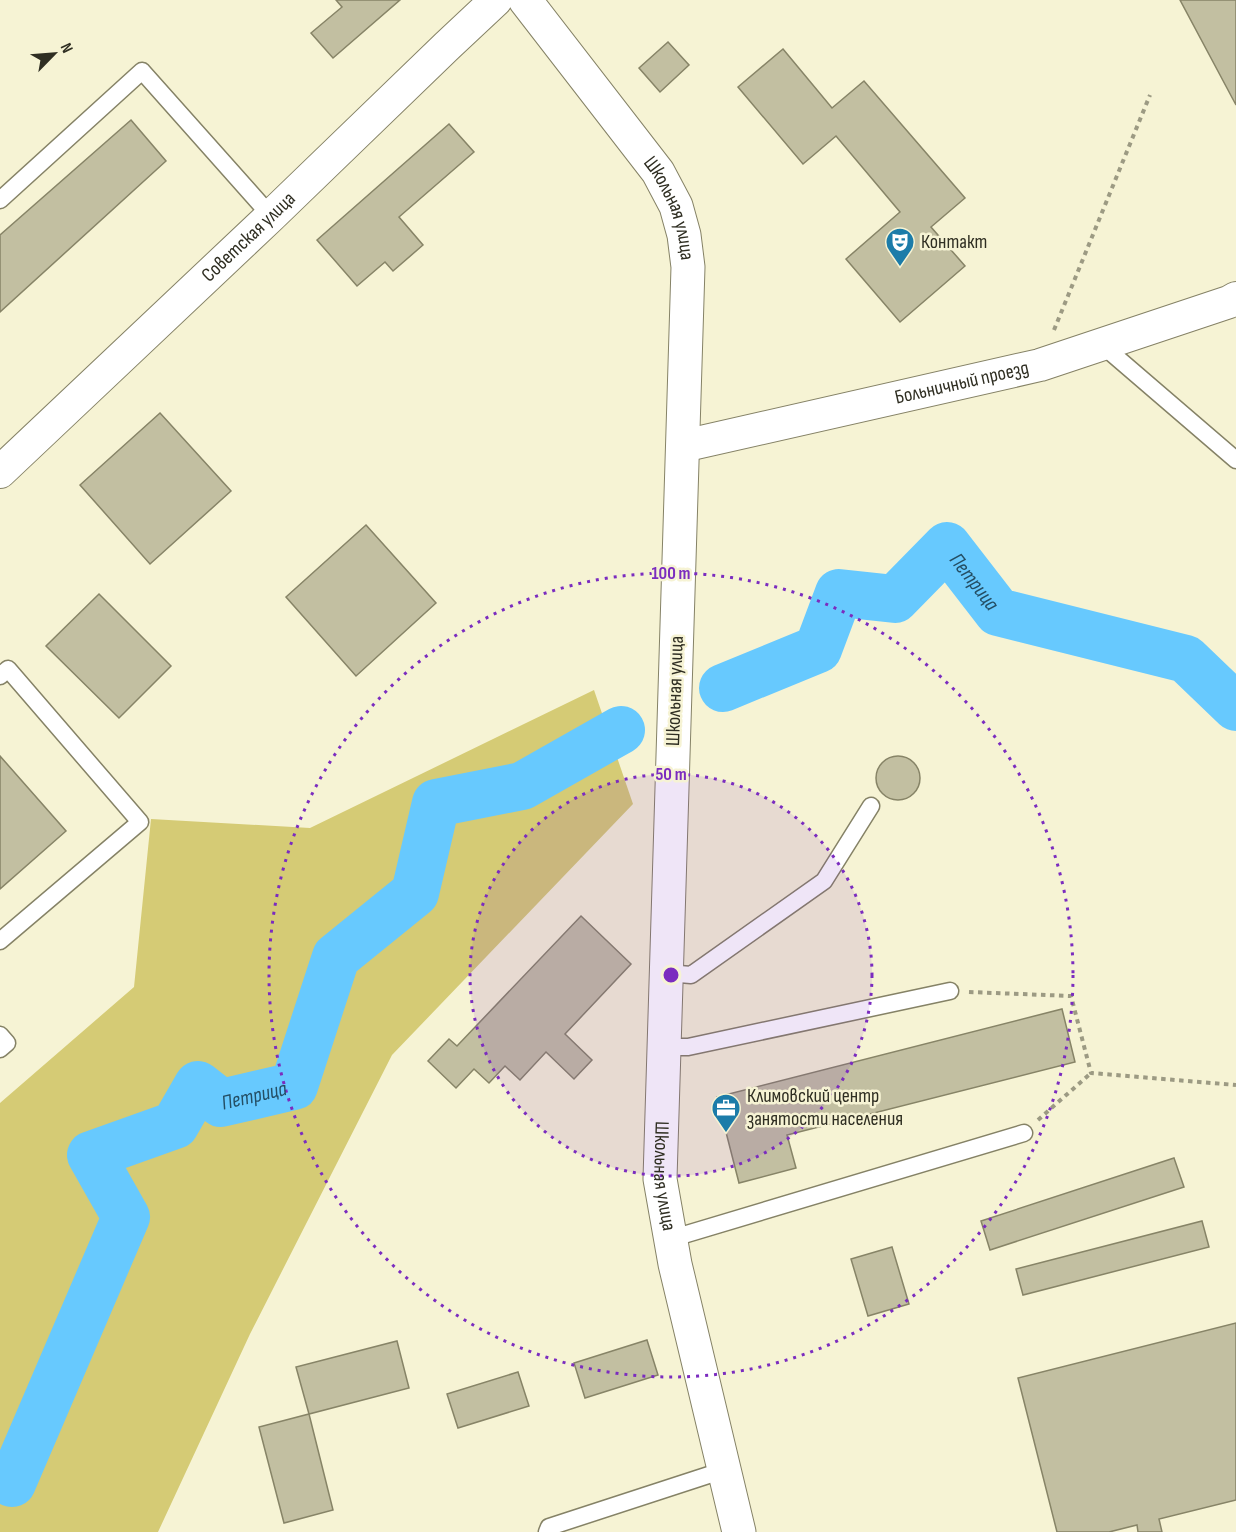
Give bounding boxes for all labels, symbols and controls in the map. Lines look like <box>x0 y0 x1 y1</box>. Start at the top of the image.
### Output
north arrow <box>24 24 84 84</box>
text: N <box>56 40 77 56</box>
street label: Школьная улица <box>638 152 699 261</box>
street label: Советская улица <box>197 187 300 287</box>
theatre icon: Контакт <box>884 226 916 268</box>
place label: Контакт <box>921 230 987 254</box>
street label: Больничный проезд <box>893 356 1031 410</box>
water label: Петрица <box>944 548 1005 616</box>
text: 100 m <box>652 563 691 584</box>
street label: Школьная улица <box>661 636 689 746</box>
text: 50 m <box>655 764 687 785</box>
centre of rings <box>661 965 681 985</box>
water label: Петрица <box>219 1076 289 1115</box>
place label: Климовский центр занятости населения <box>747 1084 903 1131</box>
office icon: Климовский центр занятости населения <box>710 1092 742 1134</box>
street label: Школьная улица <box>648 1121 681 1233</box>

